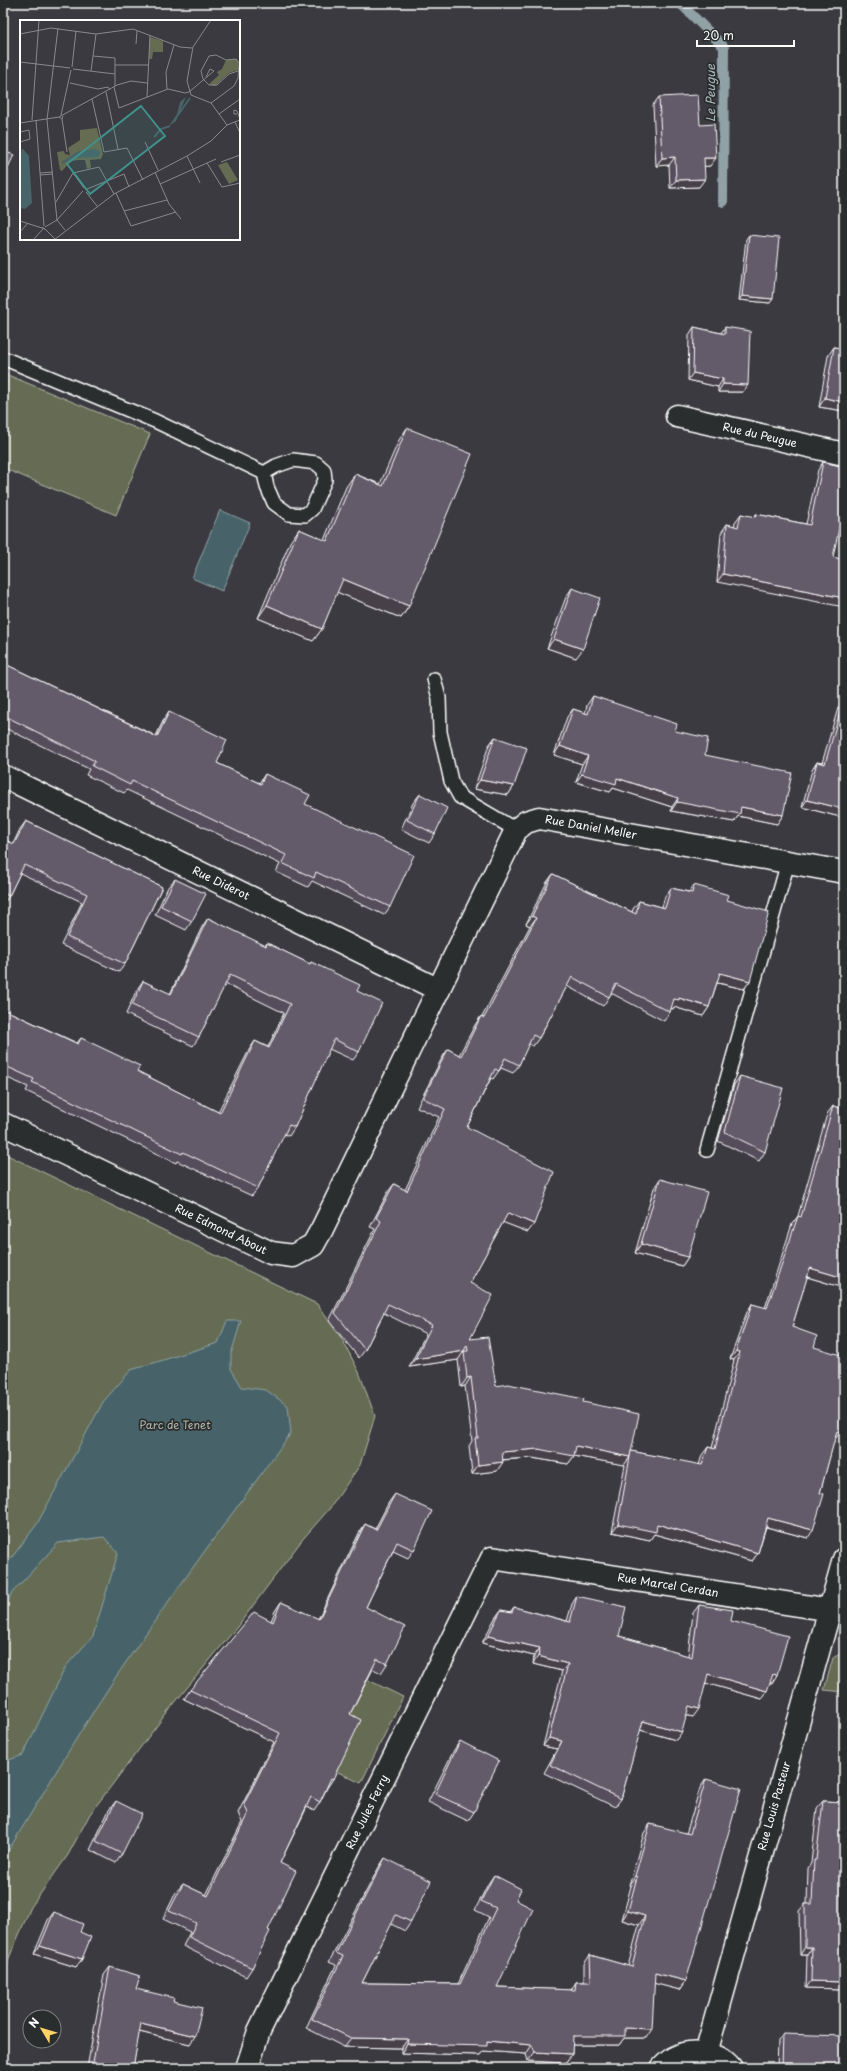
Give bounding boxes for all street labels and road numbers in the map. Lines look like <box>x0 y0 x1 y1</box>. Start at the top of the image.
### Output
street label: Rue du Peugue <box>721 418 799 451</box>
street label: Rue Daniel Meller <box>544 810 639 843</box>
street label: Rue Diderot <box>190 861 253 904</box>
street label: Rue Edmond About <box>172 1199 270 1258</box>
street label: Rue Marcel Cerdan <box>616 1568 720 1601</box>
street label: Rue Louis Pasteur <box>753 1759 794 1852</box>
street label: Rue Jules Ferry <box>341 1771 392 1852</box>

